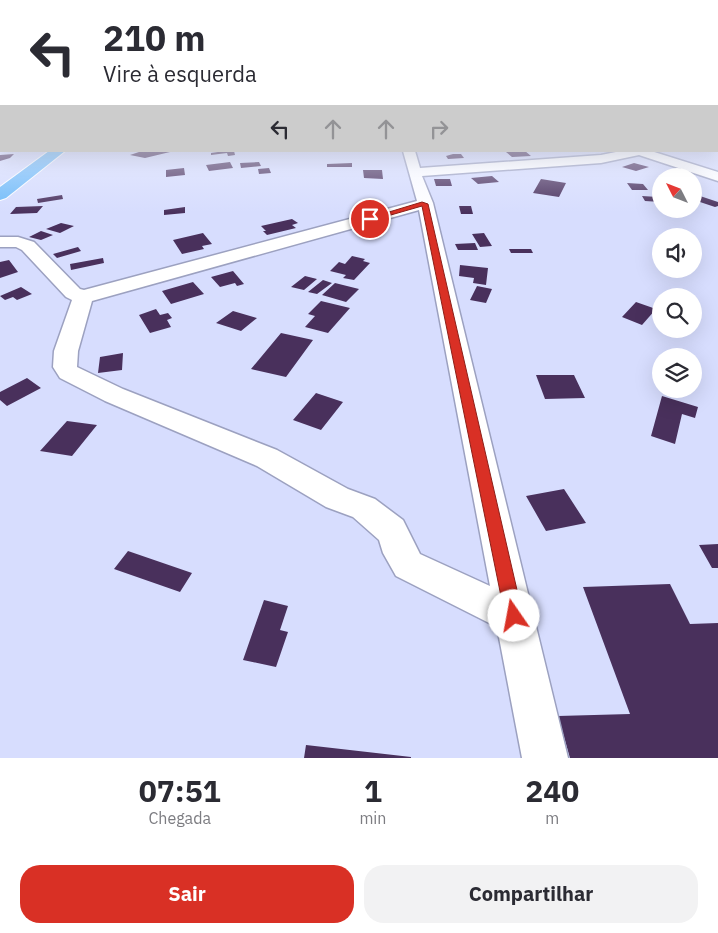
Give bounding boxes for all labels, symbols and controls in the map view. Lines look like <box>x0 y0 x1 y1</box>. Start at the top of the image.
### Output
text: 210 m <box>103 15 206 61</box>
icon: left <box>20 20 85 85</box>
text: Vire à esquerda <box>103 59 257 88</box>
icon: left <box>266 115 294 143</box>
icon: ahead <box>319 115 347 143</box>
icon: ahead <box>372 115 400 143</box>
icon: right <box>425 115 453 143</box>
north arrow <box>652 168 702 218</box>
map controls <box>652 168 702 398</box>
pin <box>349 198 391 240</box>
icon: arrive <box>356 205 384 233</box>
button: sound <box>652 228 702 278</box>
button: search <box>652 288 702 338</box>
button: layers <box>652 348 702 398</box>
position arrow <box>487 589 539 641</box>
text: 07:51 <box>139 771 221 810</box>
text: 1 <box>364 771 382 810</box>
text: 240 <box>525 771 579 810</box>
text: Chegada <box>148 808 211 828</box>
text: min <box>359 808 386 828</box>
text: m <box>545 808 559 828</box>
button: Sair <box>20 865 354 923</box>
button: Compartilhar <box>364 865 698 923</box>

